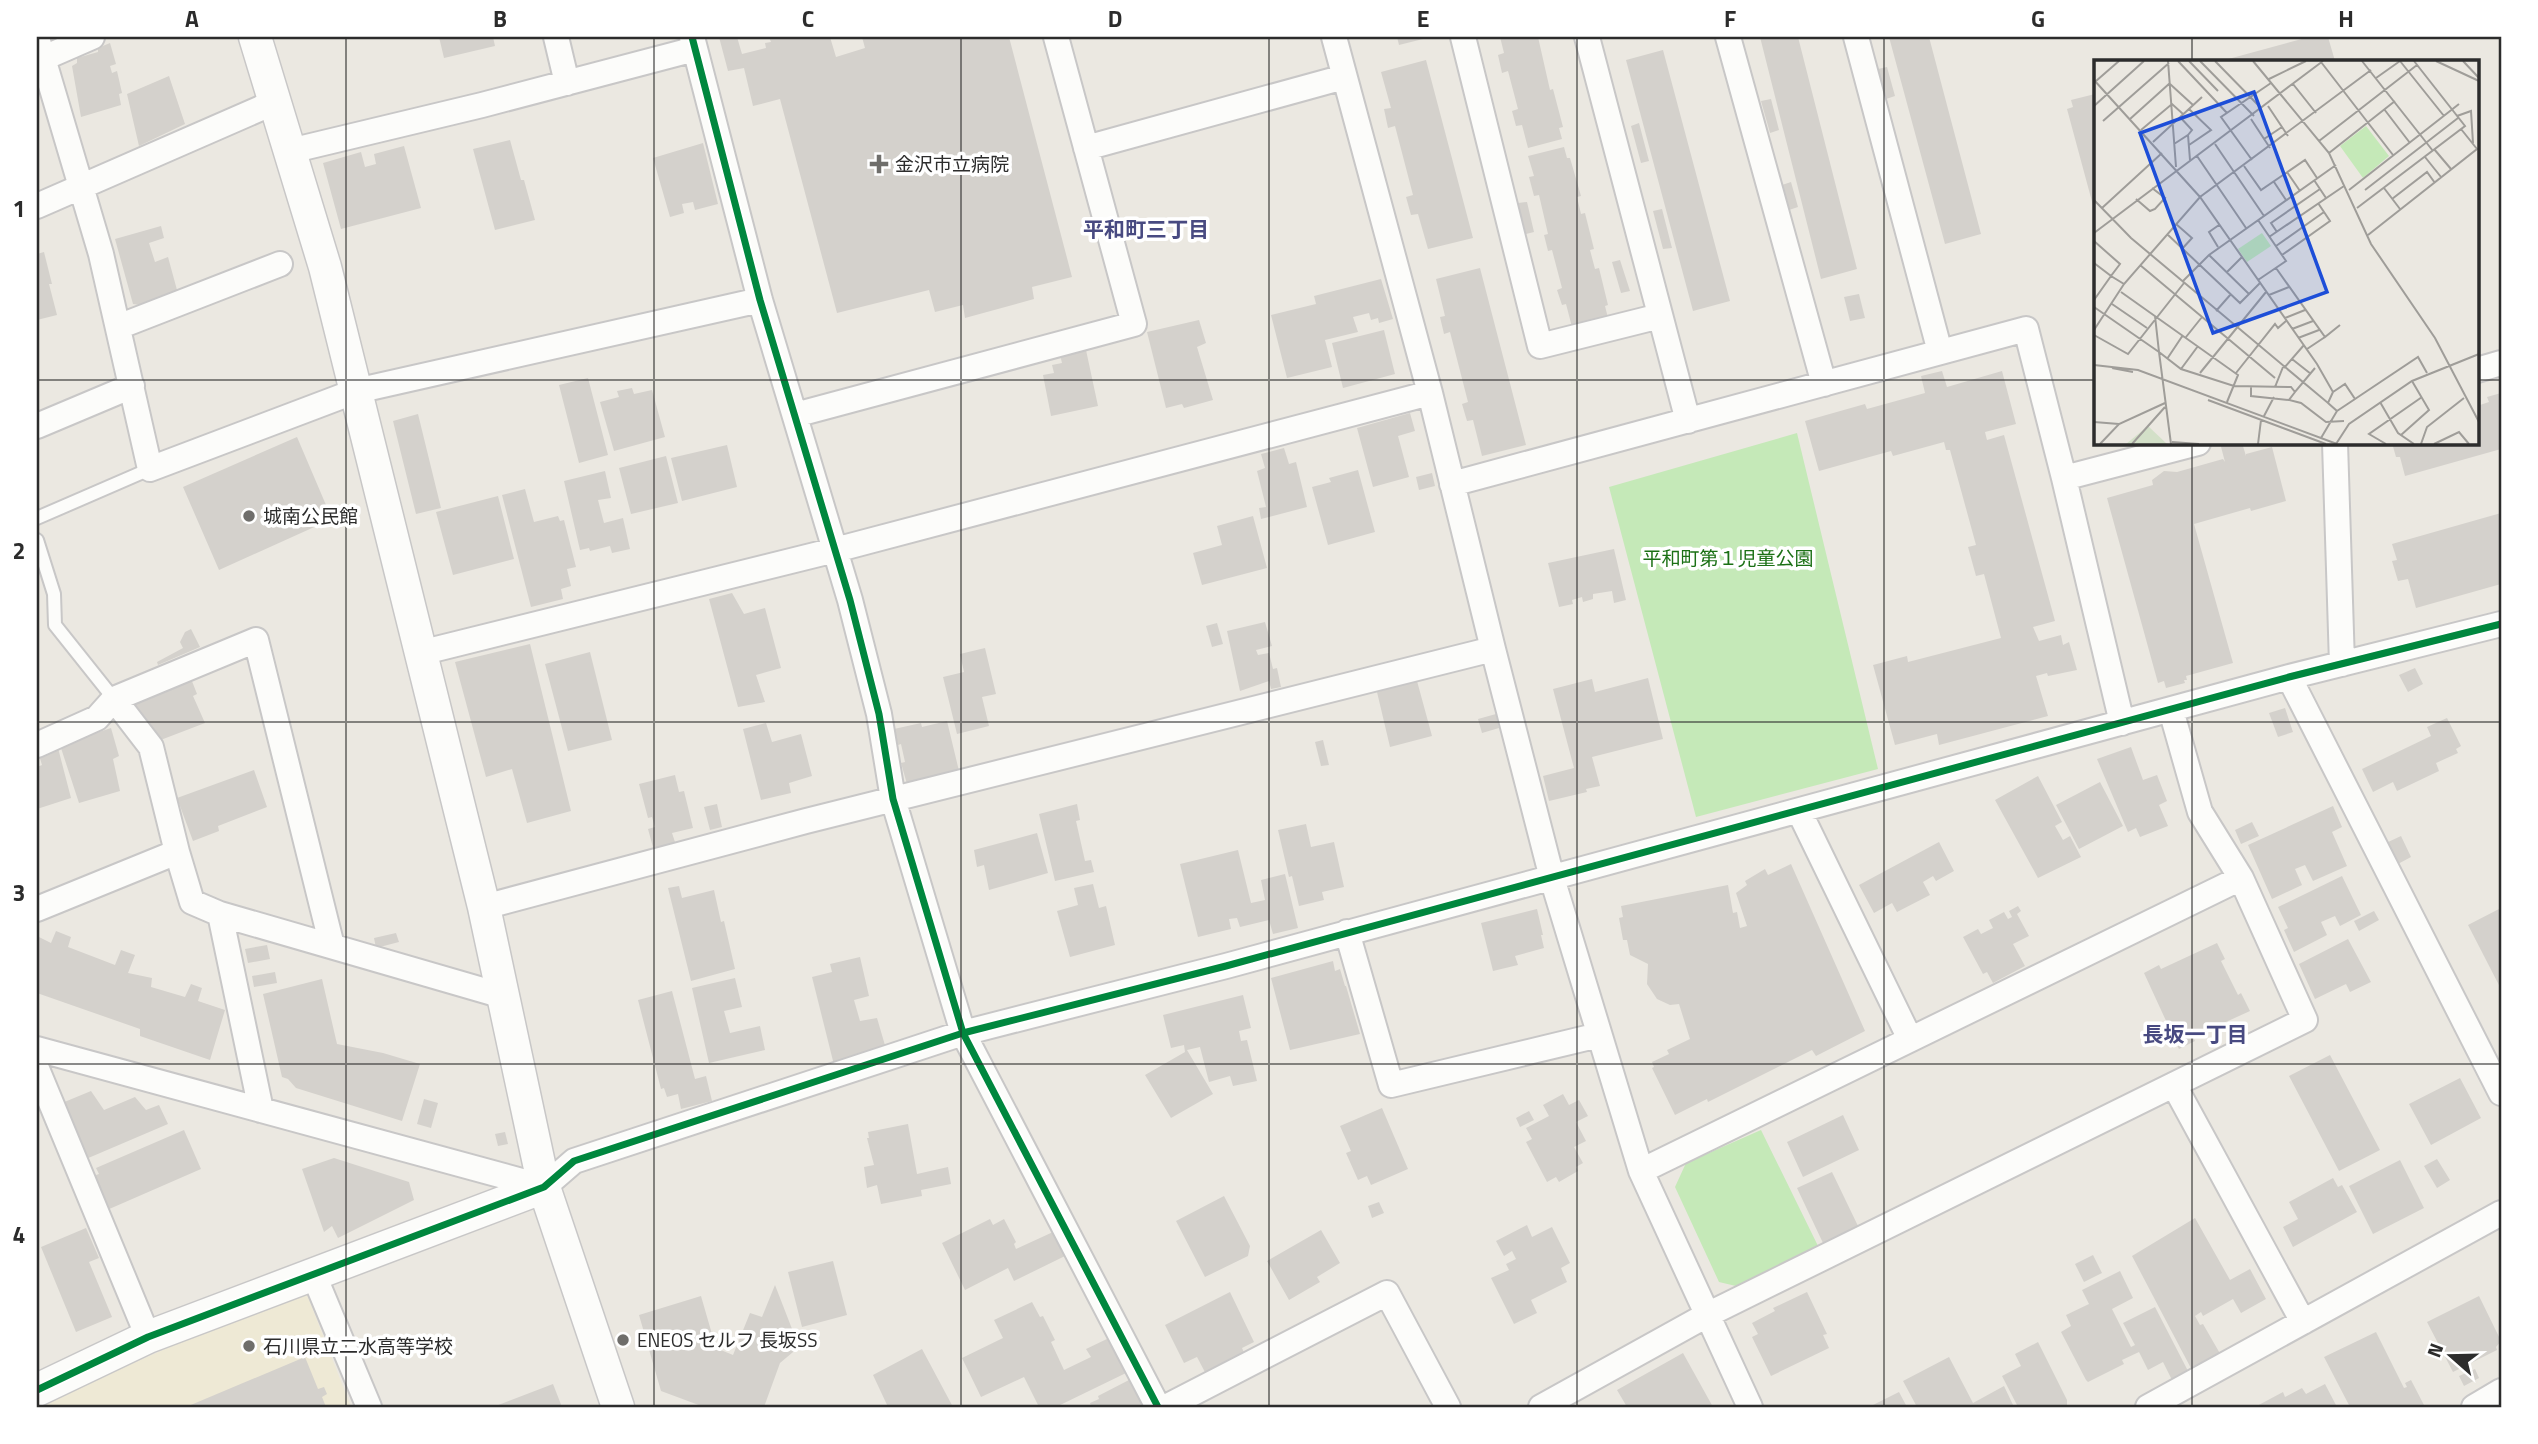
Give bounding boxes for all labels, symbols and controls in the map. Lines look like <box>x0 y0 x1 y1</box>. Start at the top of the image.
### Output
text: A <box>185 1 199 36</box>
text: B <box>493 1 507 36</box>
text: C <box>802 1 814 36</box>
text: D <box>1108 1 1122 36</box>
text: E <box>1417 1 1429 36</box>
text: F <box>1724 1 1736 36</box>
text: G <box>2031 1 2045 36</box>
text: H <box>2338 1 2354 36</box>
inset map <box>2094 60 2478 444</box>
place label: 金沢市立病院 <box>895 149 1009 178</box>
marker: 金沢市立病院 <box>869 154 889 174</box>
text: 1 <box>13 191 25 226</box>
district label: 平和町三丁目 <box>1083 213 1209 245</box>
place label: 城南公民館 <box>263 501 358 530</box>
marker: 城南公民館 <box>241 508 257 524</box>
text: 2 <box>13 533 25 568</box>
park label: 平和町第１児童公園 <box>1642 543 1814 572</box>
text: 3 <box>13 875 25 910</box>
district label: 長坂一丁目 <box>2143 1018 2248 1050</box>
text: 4 <box>13 1217 25 1252</box>
north arrow <box>2416 1322 2486 1392</box>
place label: ENEOS セルフ 長坂SS <box>637 1325 818 1354</box>
place label: 石川県立二水高等学校 <box>263 1331 453 1360</box>
marker: ENEOS セルフ 長坂SS <box>615 1332 631 1348</box>
marker: 石川県立二水高等学校 <box>241 1338 257 1354</box>
text: N <box>2419 1339 2450 1361</box>

